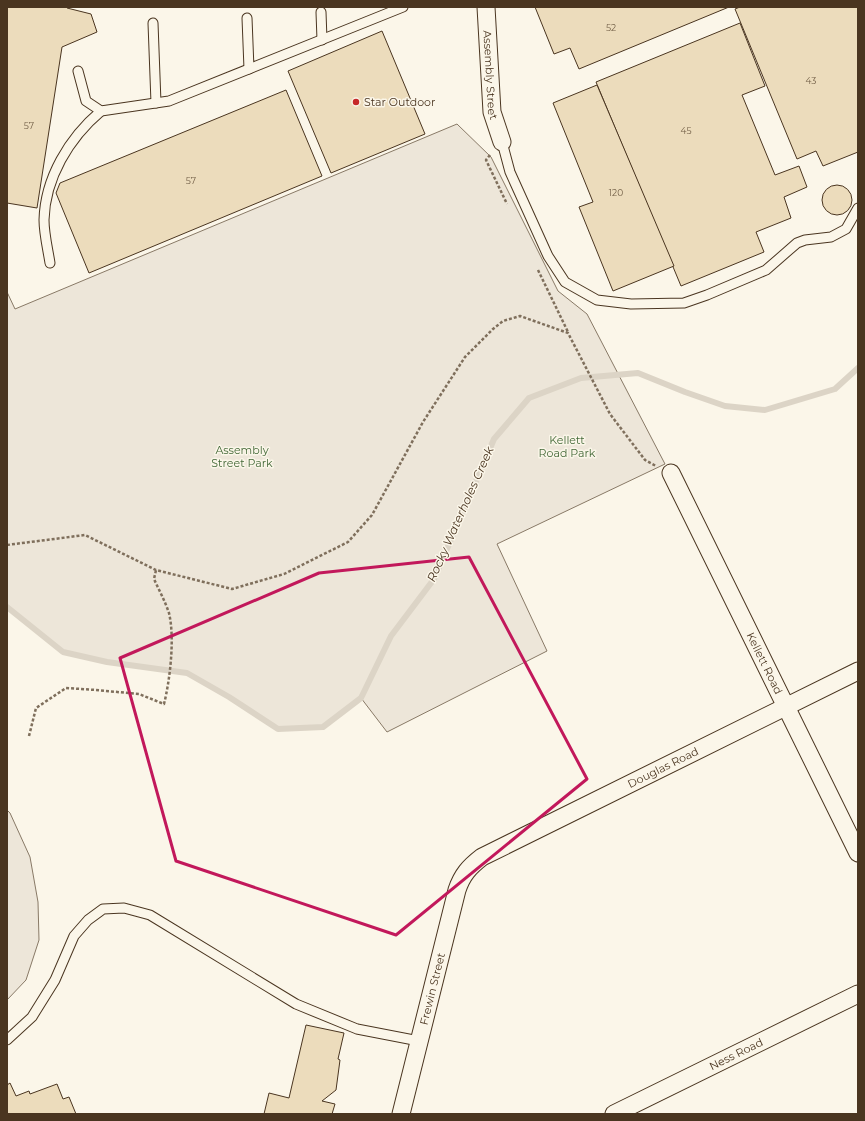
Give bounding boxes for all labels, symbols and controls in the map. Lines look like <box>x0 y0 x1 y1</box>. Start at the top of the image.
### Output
house number: 52 <box>606 22 616 33</box>
street label: Assembly Street <box>480 30 501 122</box>
house number: 43 <box>806 75 816 86</box>
place label: Star Outdoor <box>364 95 435 109</box>
marker: Star Outdoor <box>351 97 361 107</box>
house number: 57 <box>24 120 34 131</box>
house number: 45 <box>680 125 692 136</box>
house number: 57 <box>186 175 196 186</box>
house number: 120 <box>609 187 623 198</box>
park label: Kellett Road Park <box>539 433 596 460</box>
park label: Assembly Street Park <box>211 443 273 470</box>
water label: Rocky Waterholes Creek <box>423 443 497 584</box>
street label: Kellett Road <box>743 630 786 696</box>
street label: Douglas Road <box>625 744 701 791</box>
street label: Frewin Street <box>417 951 448 1026</box>
street label: Ness Road <box>707 1035 765 1073</box>

